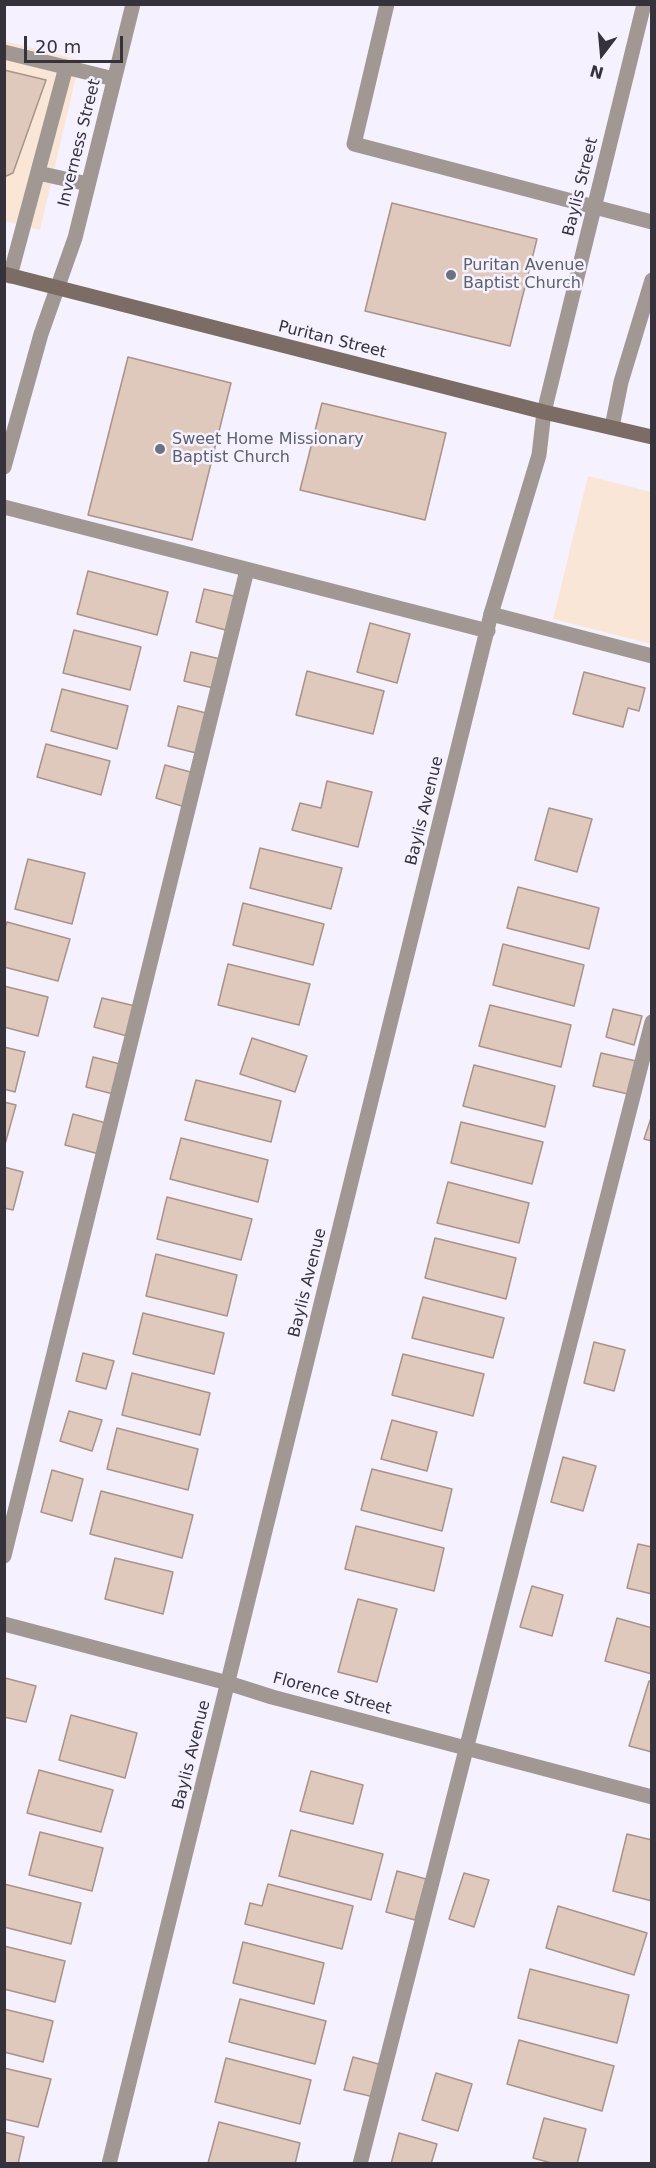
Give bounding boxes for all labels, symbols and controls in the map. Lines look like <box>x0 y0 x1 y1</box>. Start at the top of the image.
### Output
scale bar <box>27 24 126 62</box>
north arrow <box>572 24 632 84</box>
text: 20 m <box>35 36 81 57</box>
text: N <box>588 61 606 83</box>
street label: Inverness Street <box>55 77 105 209</box>
street label: Baylis Street <box>559 136 603 238</box>
place label: Puritan Avenue Baptist Church <box>463 256 584 294</box>
marker: Puritan Avenue Baptist Church <box>444 268 458 282</box>
street label: Puritan Street <box>276 317 388 363</box>
place label: Sweet Home Missionary Baptist Church <box>172 430 364 468</box>
marker: Sweet Home Missionary Baptist Church <box>153 442 167 456</box>
street label: Baylis Avenue <box>402 754 448 868</box>
street label: Baylis Avenue <box>285 1226 331 1340</box>
street label: Florence Street <box>271 1669 393 1719</box>
street label: Baylis Avenue <box>169 1698 215 1812</box>

